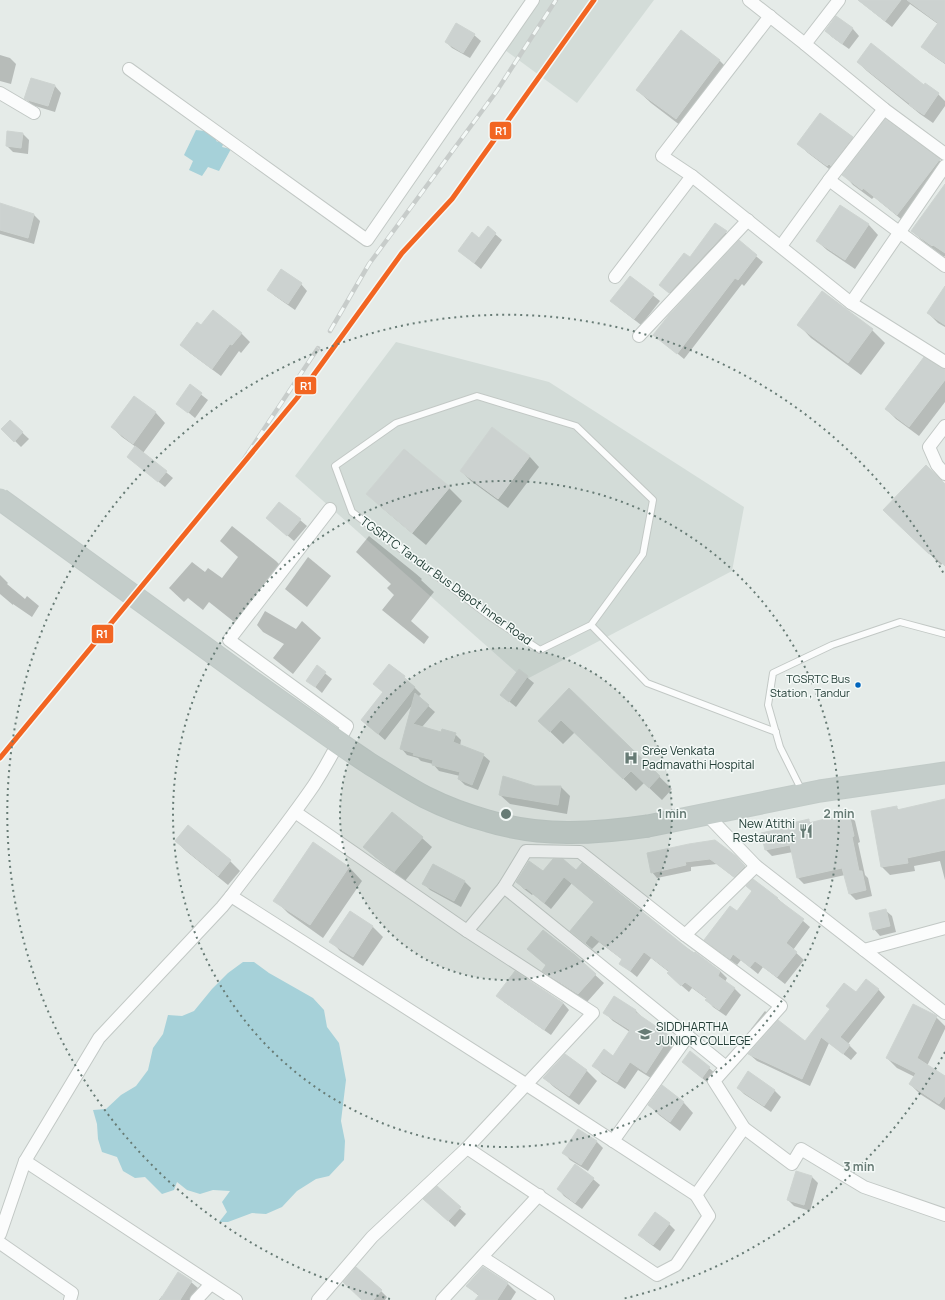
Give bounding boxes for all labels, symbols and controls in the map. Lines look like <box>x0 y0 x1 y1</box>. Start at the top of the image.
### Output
line badge: R1 <box>489 121 512 140</box>
text: R1 <box>495 123 507 138</box>
line badge: R1 <box>294 376 317 395</box>
text: R1 <box>300 378 312 393</box>
street label: TGSRTC Tandur Bus Depot Inner Road <box>357 512 536 649</box>
line badge: R1 <box>91 624 114 644</box>
text: R1 <box>96 626 108 641</box>
place label: TGSRTC Bus Station , Tandur <box>770 671 850 700</box>
marker: TGSRTC Bus Station , Tandur <box>853 680 863 690</box>
place label: Sree Venkata Padmavathi Hospital <box>642 742 755 773</box>
hospital icon: Sree Venkata Padmavathi Hospital <box>623 750 639 766</box>
text: 1 min <box>657 805 687 822</box>
text: 2 min <box>823 805 855 822</box>
centre of rings <box>499 807 513 821</box>
place label: New Atithi Restaurant <box>733 815 795 846</box>
restaurant icon: New Atithi Restaurant <box>798 823 814 839</box>
place label: SIDDHARTHA JUNIOR COLLEGE <box>656 1018 751 1049</box>
school or university icon: SIDDHARTHA JUNIOR COLLEGE <box>637 1026 653 1042</box>
text: 3 min <box>843 1158 875 1175</box>

